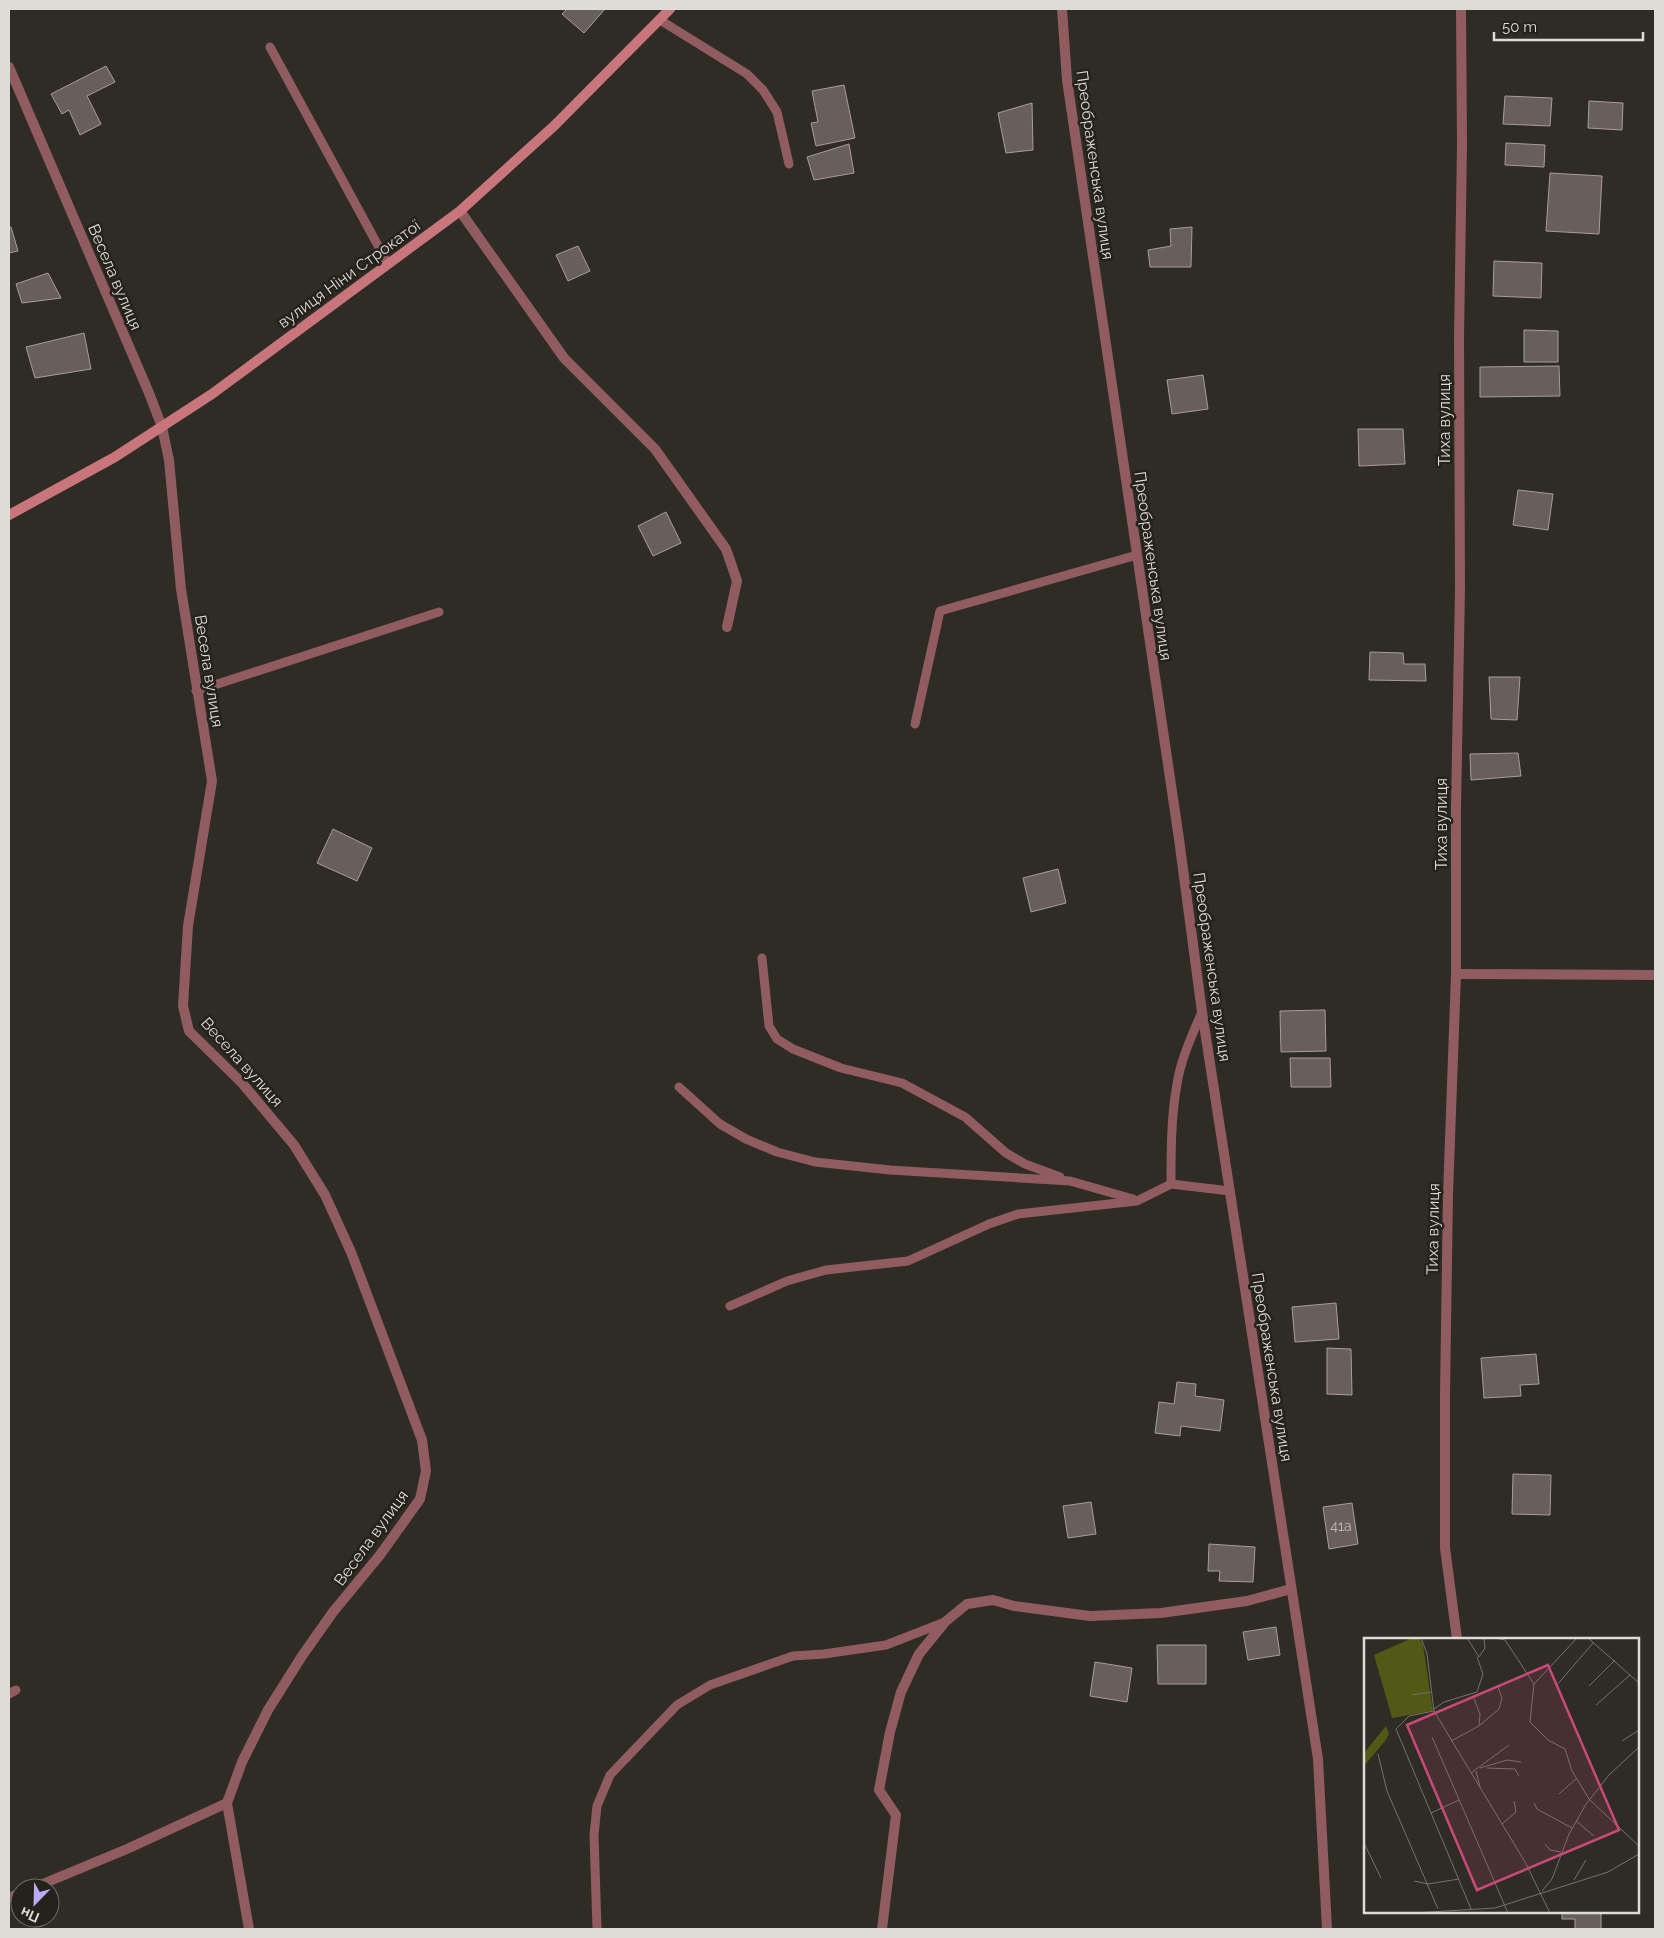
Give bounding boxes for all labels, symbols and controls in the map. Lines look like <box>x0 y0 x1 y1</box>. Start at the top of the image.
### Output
scale bar <box>1494 10 1643 42</box>
text: 50 m <box>1502 18 1537 36</box>
street label: Преображенська вулиця <box>1072 69 1118 261</box>
street label: вулиця Ніни Строкатої <box>274 216 424 332</box>
street label: Весела вулиця <box>84 221 146 333</box>
street label: Тиха вулиця <box>1435 374 1454 466</box>
street label: Преображенська вулиця <box>1130 470 1176 662</box>
street label: Весела вулиця <box>191 613 227 729</box>
street label: Тиха вулиця <box>1432 778 1451 870</box>
street label: Преображенська вулиця <box>1189 871 1235 1063</box>
street label: Весела вулиця <box>197 1013 287 1111</box>
street label: Тиха вулиця <box>1423 1183 1443 1275</box>
street label: Преображенська вулиця <box>1248 1271 1296 1463</box>
street label: Весела вулиця <box>330 1487 412 1589</box>
house number: 41а <box>1330 1518 1352 1534</box>
inset map <box>1364 1638 1639 1913</box>
north arrow <box>10 1878 60 1928</box>
text: Пн <box>18 1904 42 1926</box>

